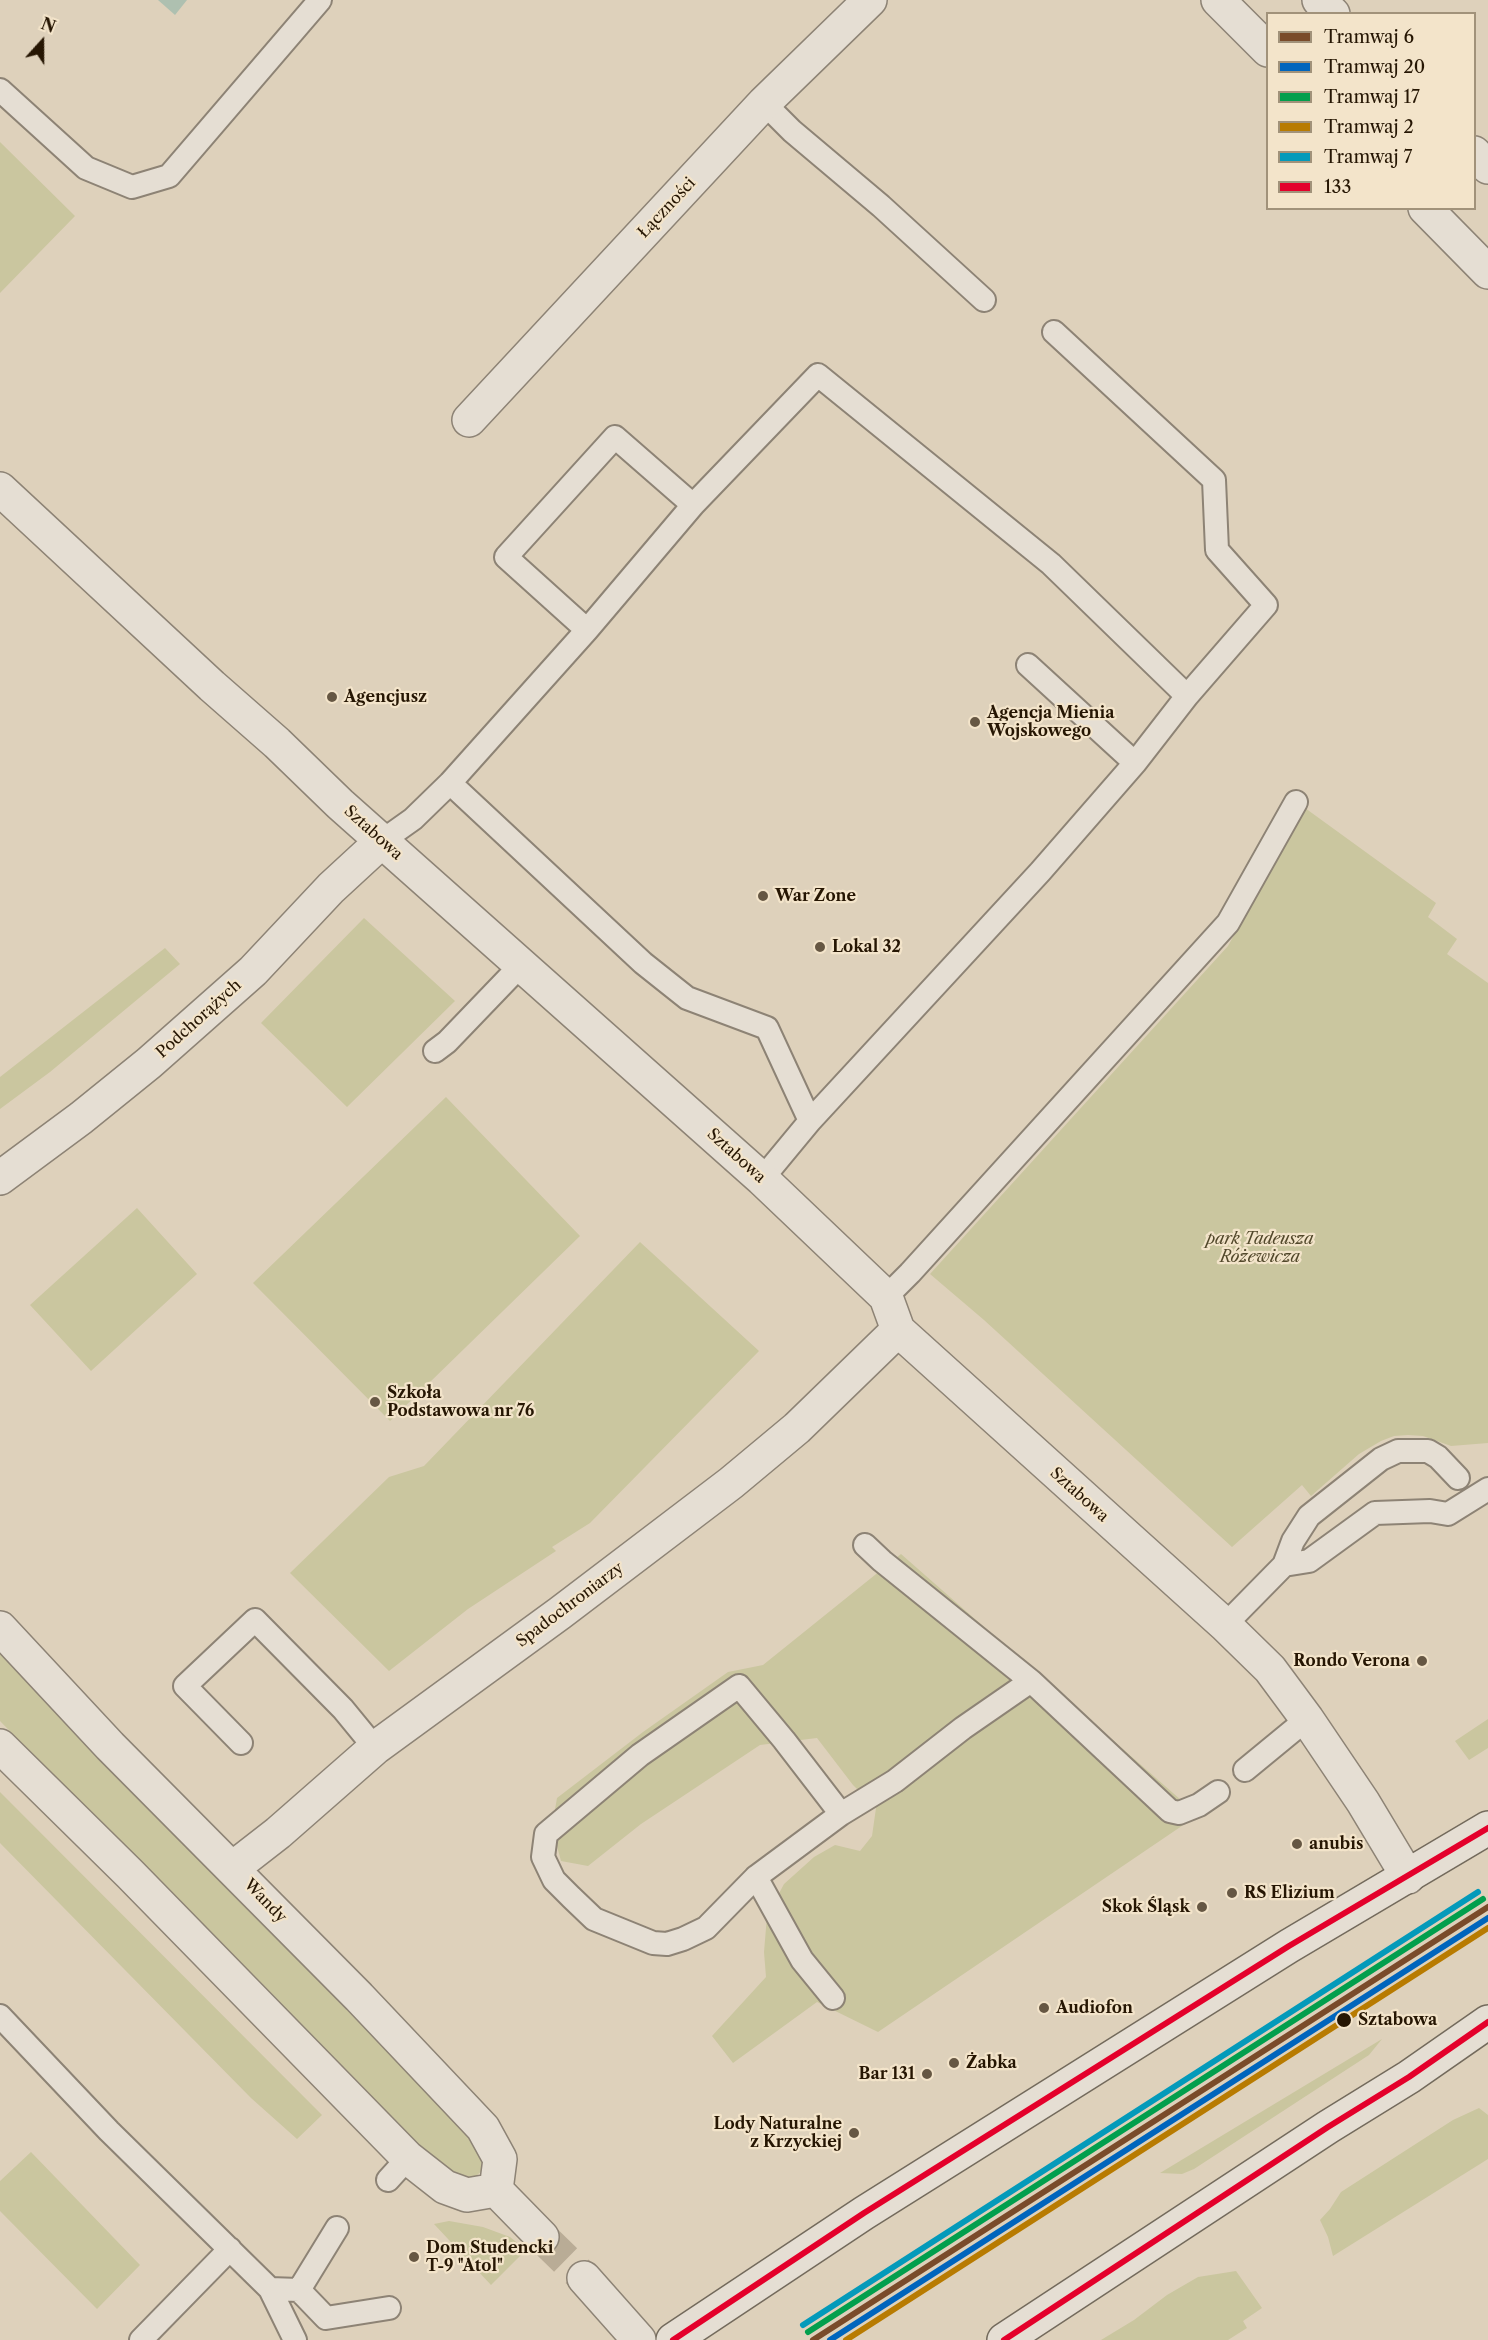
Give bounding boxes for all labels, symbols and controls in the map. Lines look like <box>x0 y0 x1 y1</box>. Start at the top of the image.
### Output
north arrow <box>12 12 72 72</box>
legend <box>1266 12 1476 210</box>
text: N <box>38 13 59 37</box>
text: Tramwaj 6 <box>1324 26 1414 48</box>
text: Tramwaj 20 <box>1324 56 1425 78</box>
text: Tramwaj 17 <box>1324 86 1420 108</box>
text: Tramwaj 2 <box>1324 116 1414 138</box>
text: Tramwaj 7 <box>1324 146 1412 168</box>
street label: Łączności <box>634 174 700 242</box>
text: 133 <box>1324 176 1351 198</box>
place label: Agencjusz <box>344 687 427 707</box>
marker: Agencjusz <box>325 690 339 704</box>
place label: Agencja Mienia Wojskowego <box>987 703 1115 741</box>
marker: Agencja Mienia Wojskowego <box>968 715 982 729</box>
street label: Sztabowa <box>340 802 406 864</box>
place label: War Zone <box>775 886 856 906</box>
marker: War Zone <box>756 889 770 903</box>
place label: Lokal 32 <box>832 937 901 957</box>
marker: Lokal 32 <box>813 940 827 954</box>
street label: Podchorążych <box>152 976 246 1062</box>
street label: Sztabowa <box>703 1125 769 1187</box>
park label: park Tadeusza Różewicza <box>1207 1229 1313 1267</box>
place label: Szkoła Podstawowa nr 76 <box>387 1383 534 1421</box>
marker: Szkoła Podstawowa nr 76 <box>368 1395 382 1409</box>
street label: Sztabowa <box>1046 1464 1112 1526</box>
street label: Spadochroniarzy <box>513 1558 627 1652</box>
place label: Rondo Verona <box>1293 1651 1410 1671</box>
marker: Rondo Verona <box>1415 1654 1429 1668</box>
place label: anubis <box>1309 1834 1363 1854</box>
marker: anubis <box>1290 1837 1304 1851</box>
street label: Wandy <box>240 1875 290 1927</box>
place label: RS Elizium <box>1244 1883 1335 1903</box>
marker: RS Elizium <box>1225 1886 1239 1900</box>
place label: Skok Śląsk <box>1102 1897 1190 1917</box>
marker: Skok Śląsk <box>1195 1900 1209 1914</box>
place label: Audiofon <box>1056 1998 1133 2018</box>
marker: Audiofon <box>1037 2001 1051 2015</box>
place label: Sztabowa <box>1358 2010 1437 2030</box>
marker: Sztabowa <box>1335 2011 1353 2029</box>
place label: Żabka <box>966 2053 1017 2073</box>
marker: Żabka <box>947 2056 961 2070</box>
place label: Bar 131 <box>859 2064 915 2084</box>
marker: Bar 131 <box>920 2067 934 2081</box>
place label: Lody Naturalne z Krzyckiej <box>713 2114 842 2152</box>
marker: Lody Naturalne z Krzyckiej <box>847 2126 861 2140</box>
place label: Dom Studencki T-9 "Atol" <box>426 2238 554 2276</box>
marker: Dom Studencki T-9 "Atol" <box>407 2250 421 2264</box>

